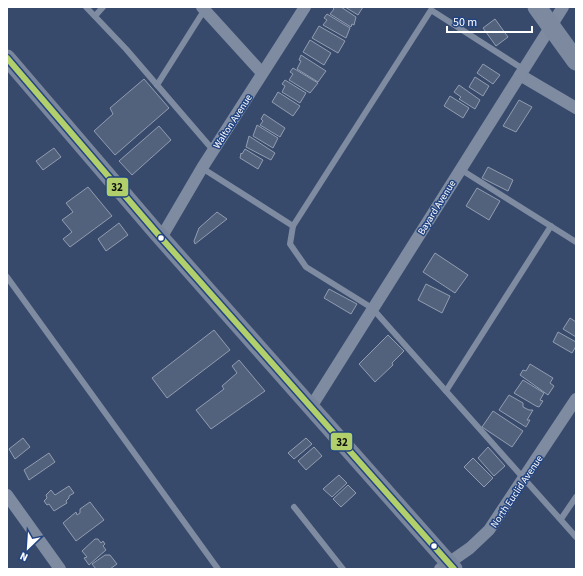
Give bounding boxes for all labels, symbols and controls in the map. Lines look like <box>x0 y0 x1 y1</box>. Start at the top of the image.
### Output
scale bar <box>447 8 532 34</box>
text: 50 m <box>453 14 477 31</box>
street label: Walton Avenue <box>210 92 256 151</box>
line badge: 32 <box>106 177 129 197</box>
street label: Bayard Avenue <box>414 177 459 238</box>
text: 32 <box>111 180 123 195</box>
unlabelled marker <box>156 233 166 243</box>
line badge: 32 <box>330 432 353 451</box>
text: 32 <box>336 435 348 450</box>
street label: North Euclid Avenue <box>487 452 546 531</box>
north arrow <box>8 528 48 568</box>
unlabelled marker <box>429 541 439 551</box>
text: N <box>17 548 30 565</box>

